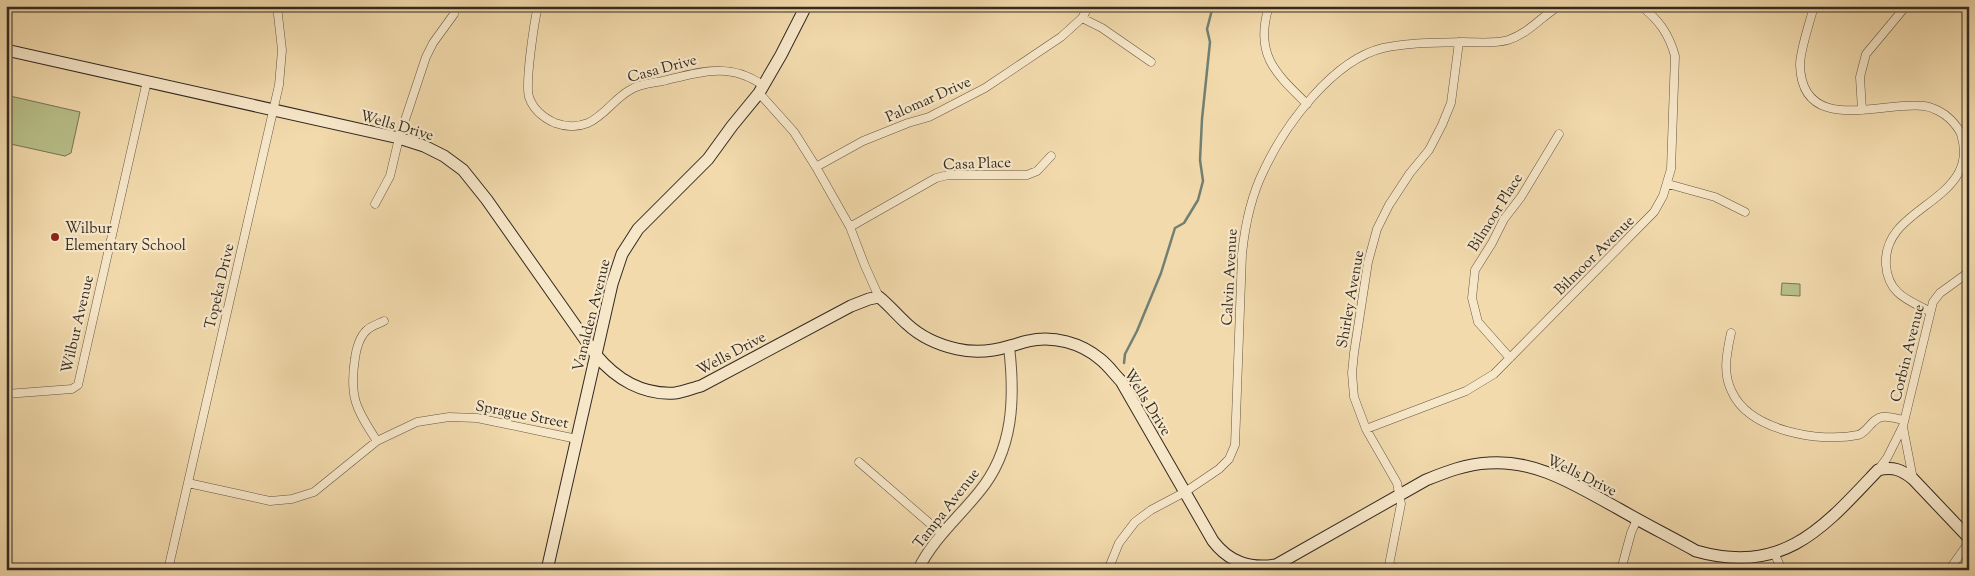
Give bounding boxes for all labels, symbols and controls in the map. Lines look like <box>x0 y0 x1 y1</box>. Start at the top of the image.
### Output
street label: Casa Drive <box>625 50 699 89</box>
street label: Palomar Drive <box>883 72 975 129</box>
street label: Wells Drive <box>357 106 436 147</box>
street label: Casa Place <box>943 153 1011 176</box>
street label: Bilmoor Place <box>1464 170 1529 256</box>
street label: Bilmoor Avenue <box>1550 211 1640 301</box>
place label: Wilbur Elementary School <box>65 219 186 257</box>
street label: Calvin Avenue <box>1217 228 1244 326</box>
marker: Wilbur Elementary School <box>49 231 61 243</box>
street label: Topeka Drive <box>200 242 240 331</box>
street label: Shirley Avenue <box>1333 249 1370 350</box>
street label: Vanalden Avenue <box>568 257 617 374</box>
street label: Wilbur Avenue <box>57 273 100 375</box>
street label: Corbin Avenue <box>1886 302 1931 404</box>
street label: Wells Drive <box>693 327 770 381</box>
street label: Wells Drive <box>1118 365 1176 440</box>
street label: Sprague Street <box>473 396 570 435</box>
street label: Wells Drive <box>1543 450 1620 502</box>
street label: Tampa Avenue <box>909 464 985 554</box>

